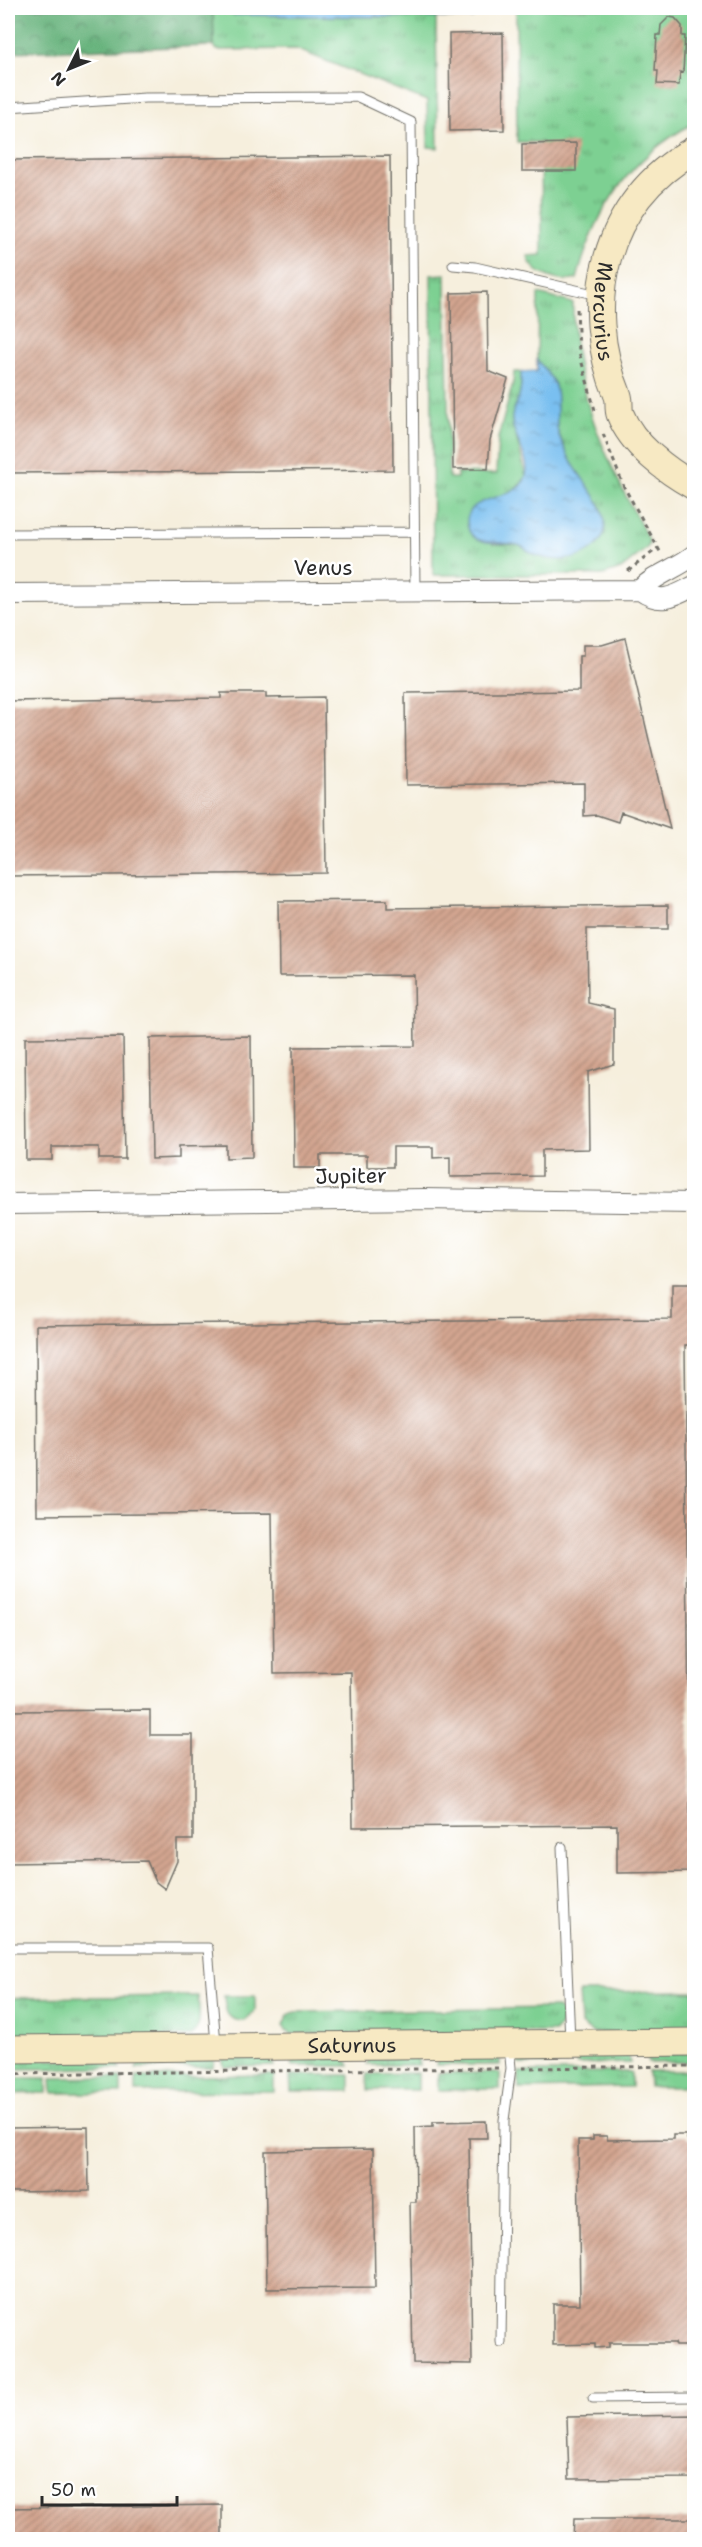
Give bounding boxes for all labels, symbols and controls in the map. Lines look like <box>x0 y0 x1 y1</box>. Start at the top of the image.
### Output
north arrow <box>39 39 99 99</box>
text: N <box>46 67 70 91</box>
street label: Mercurius <box>586 259 620 364</box>
street label: Venus <box>293 554 353 582</box>
street label: Jupiter <box>315 1161 387 1191</box>
street label: Saturnus <box>307 2031 397 2060</box>
scale bar <box>42 2469 177 2507</box>
text: 50 m <box>51 2478 96 2502</box>

